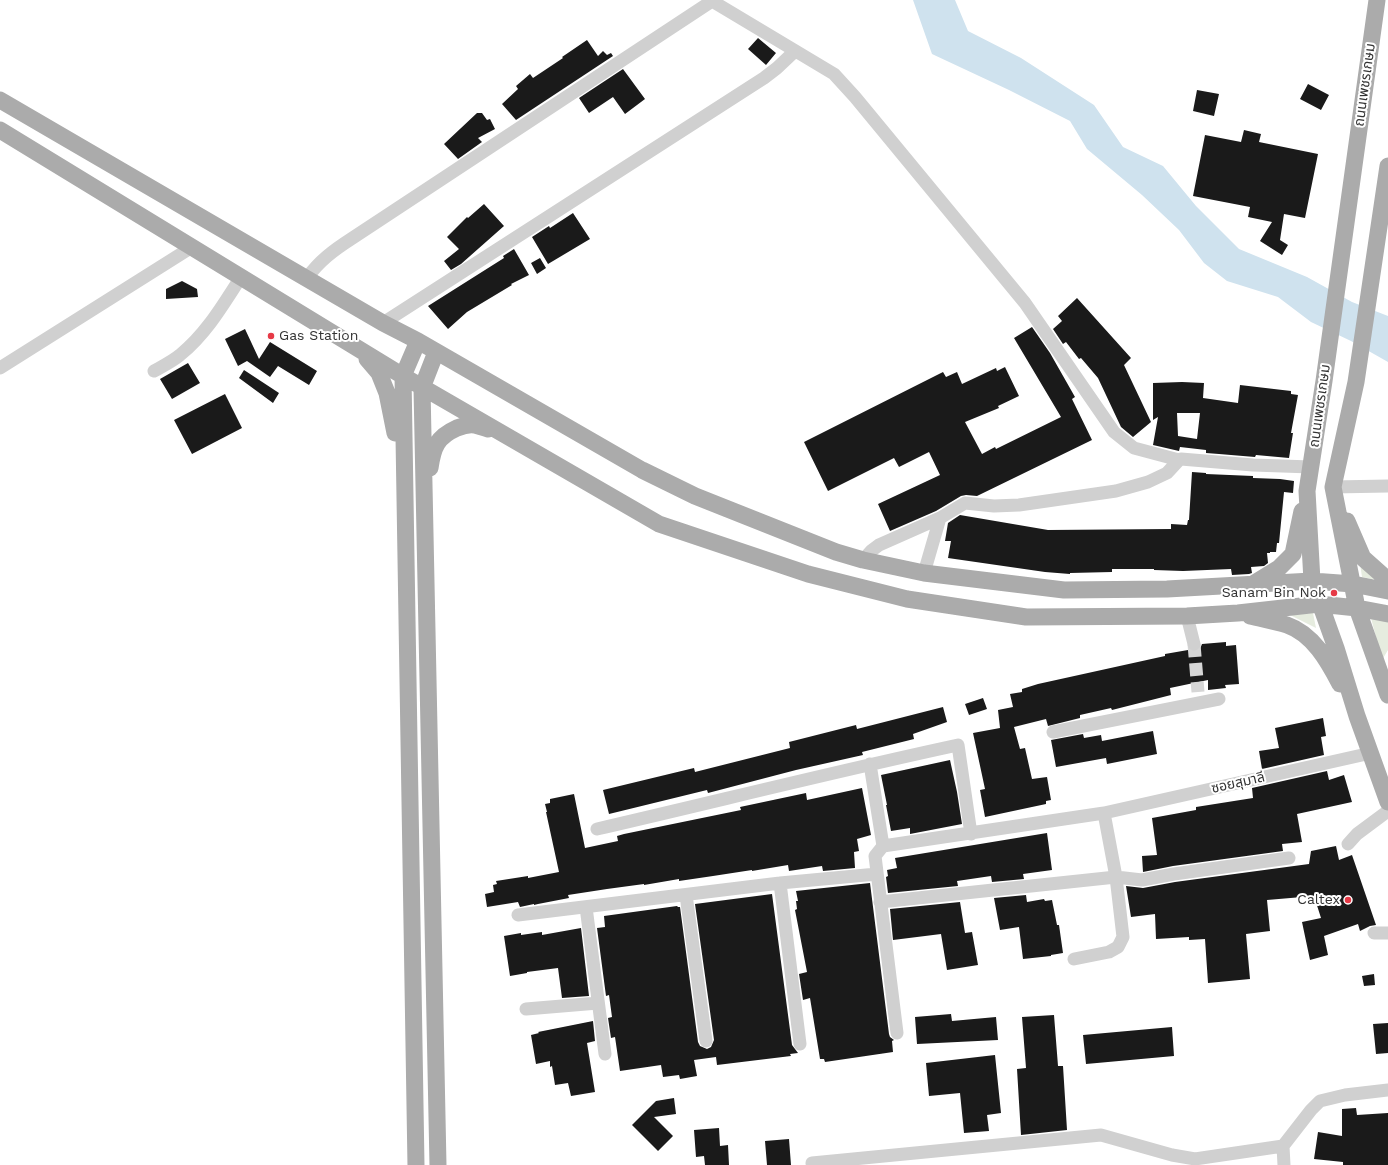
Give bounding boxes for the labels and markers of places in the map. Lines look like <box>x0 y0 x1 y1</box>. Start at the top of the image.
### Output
place label: Gas Station <box>279 328 358 344</box>
marker: Gas Station <box>266 331 276 341</box>
place label: Sanam Bin Nok <box>1222 585 1326 601</box>
marker: Sanam Bin Nok <box>1329 588 1339 598</box>
place label: Caltex <box>1297 892 1340 908</box>
marker: Caltex <box>1343 895 1353 905</box>

